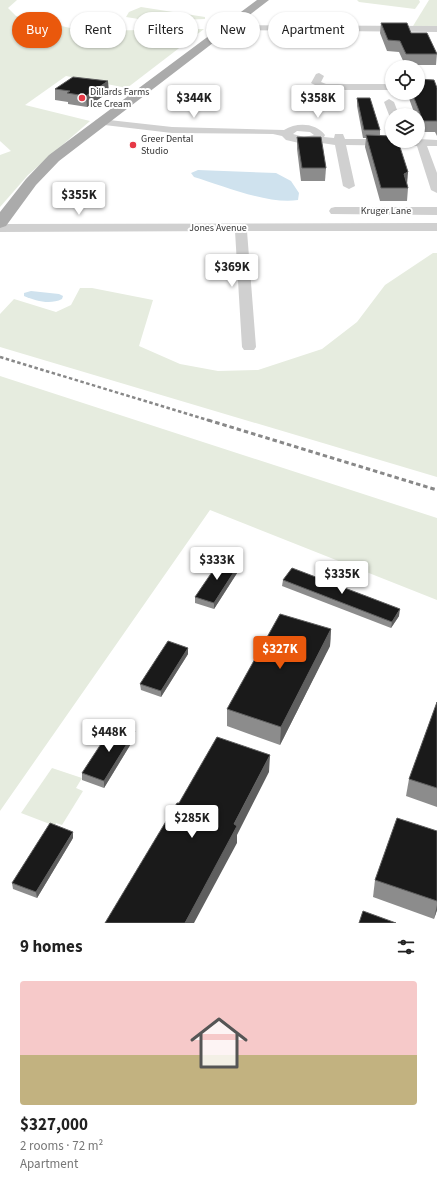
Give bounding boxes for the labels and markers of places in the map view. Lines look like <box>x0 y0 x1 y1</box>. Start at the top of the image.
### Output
place label: Dillards Farms Ice Cream <box>90 85 149 111</box>
pin: $344K <box>166 85 222 119</box>
pin: $358K <box>290 85 346 119</box>
marker: Dillards Farms Ice Cream <box>77 93 87 103</box>
place label: Greer Dental Studio <box>141 132 194 158</box>
marker: Greer Dental Studio <box>128 140 138 150</box>
pin: $355K <box>51 182 107 216</box>
pin: $369K <box>204 254 260 288</box>
pin: $333K <box>189 547 245 581</box>
pin: $335K <box>314 561 370 595</box>
pin: $327K <box>252 636 308 670</box>
pin: $448K <box>81 719 137 753</box>
pin: $285K <box>164 805 220 839</box>

